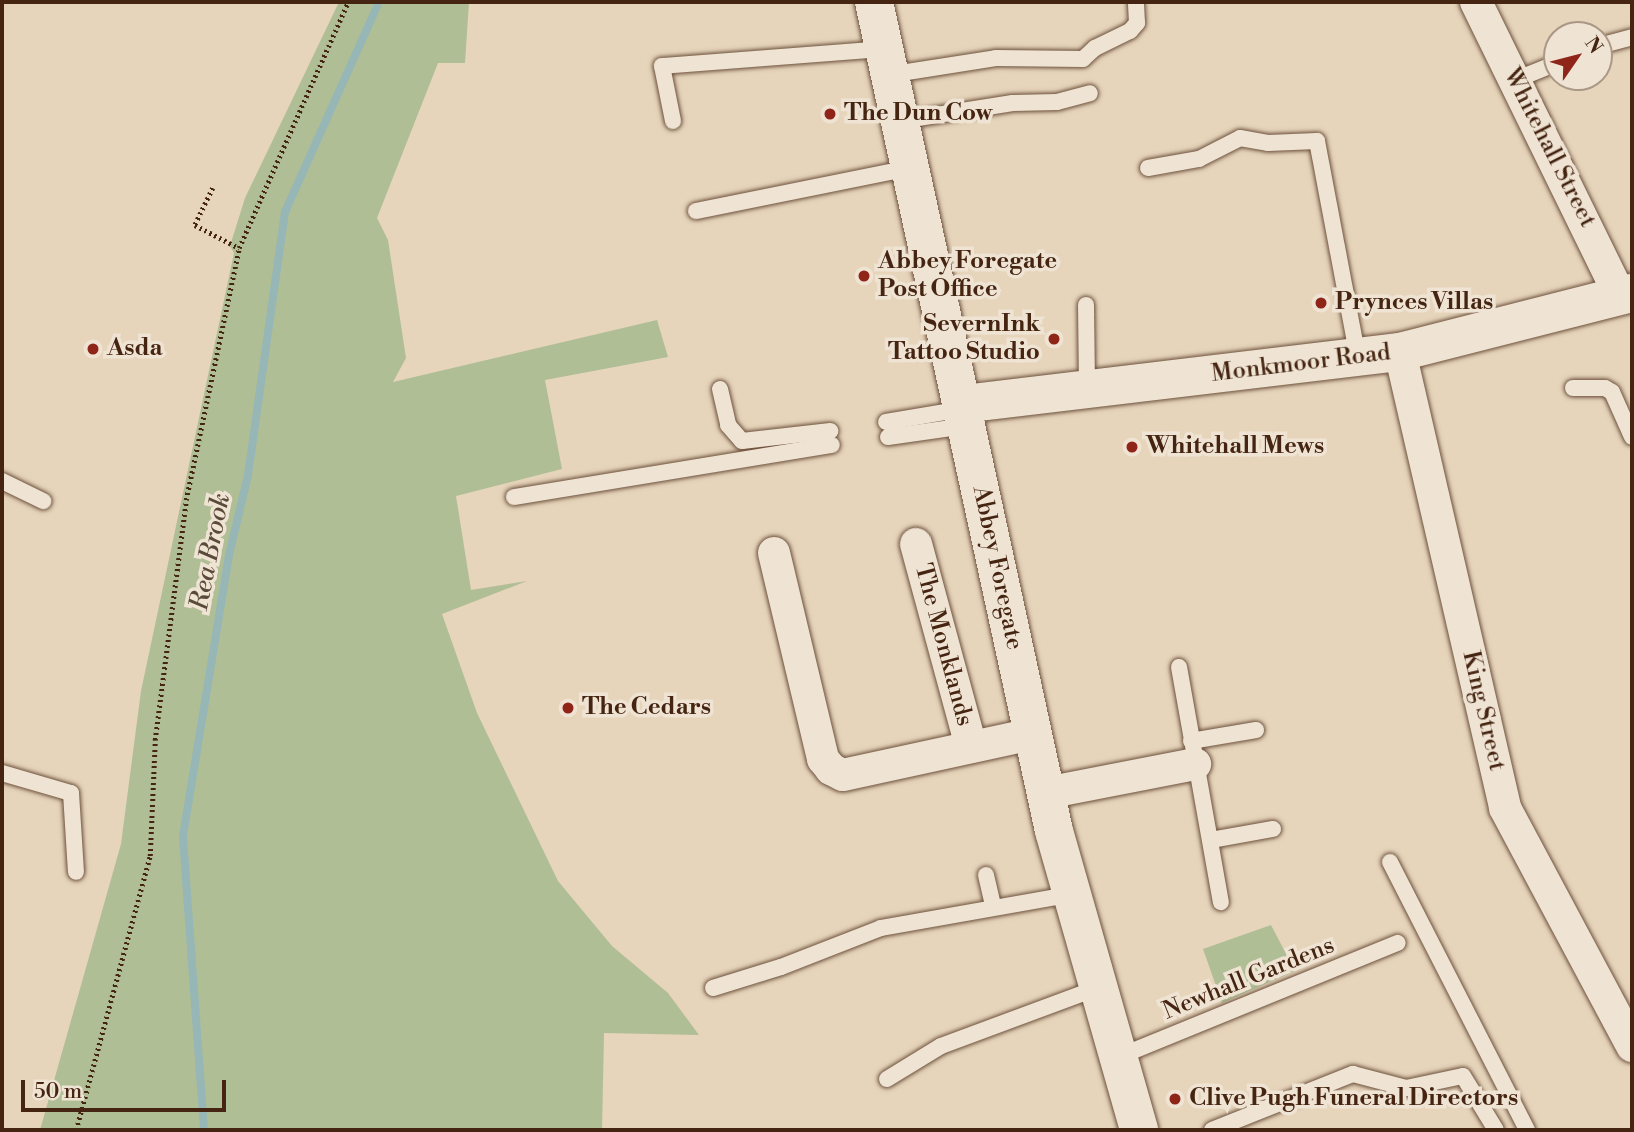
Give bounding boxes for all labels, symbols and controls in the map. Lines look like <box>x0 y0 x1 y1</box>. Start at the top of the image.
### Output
north arrow <box>1543 21 1613 91</box>
text: N <box>1579 32 1608 58</box>
street label: Whitehall Street <box>1496 64 1602 232</box>
place label: The Dun Cow <box>844 100 992 128</box>
marker: The Dun Cow <box>822 106 838 122</box>
place label: Abbey Foregate Post Office <box>878 248 1057 304</box>
marker: Abbey Foregate Post Office <box>856 268 872 284</box>
place label: Prynces Villas <box>1335 289 1493 317</box>
marker: Prynces Villas <box>1313 295 1329 311</box>
place label: SevernInk Tattoo Studio <box>888 311 1040 367</box>
marker: SevernInk Tattoo Studio <box>1046 331 1062 347</box>
place label: Asda <box>107 335 163 363</box>
street label: Monkmoor Road <box>1210 339 1392 389</box>
marker: Asda <box>85 341 101 357</box>
place label: Whitehall Mews <box>1146 433 1324 461</box>
marker: Whitehall Mews <box>1124 439 1140 455</box>
street label: Abbey Foregate <box>966 483 1028 653</box>
water label: Rea Brook <box>184 491 238 613</box>
street label: The Monklands <box>907 561 979 729</box>
street label: King Street <box>1455 648 1511 774</box>
place label: The Cedars <box>582 694 711 722</box>
marker: The Cedars <box>560 700 576 716</box>
street label: Newhall Gardens <box>1159 931 1339 1027</box>
scale bar <box>24 1066 229 1110</box>
text: 50 m <box>34 1079 82 1105</box>
place label: Clive Pugh Funeral Directors <box>1189 1085 1518 1113</box>
marker: Clive Pugh Funeral Directors <box>1167 1091 1183 1107</box>

